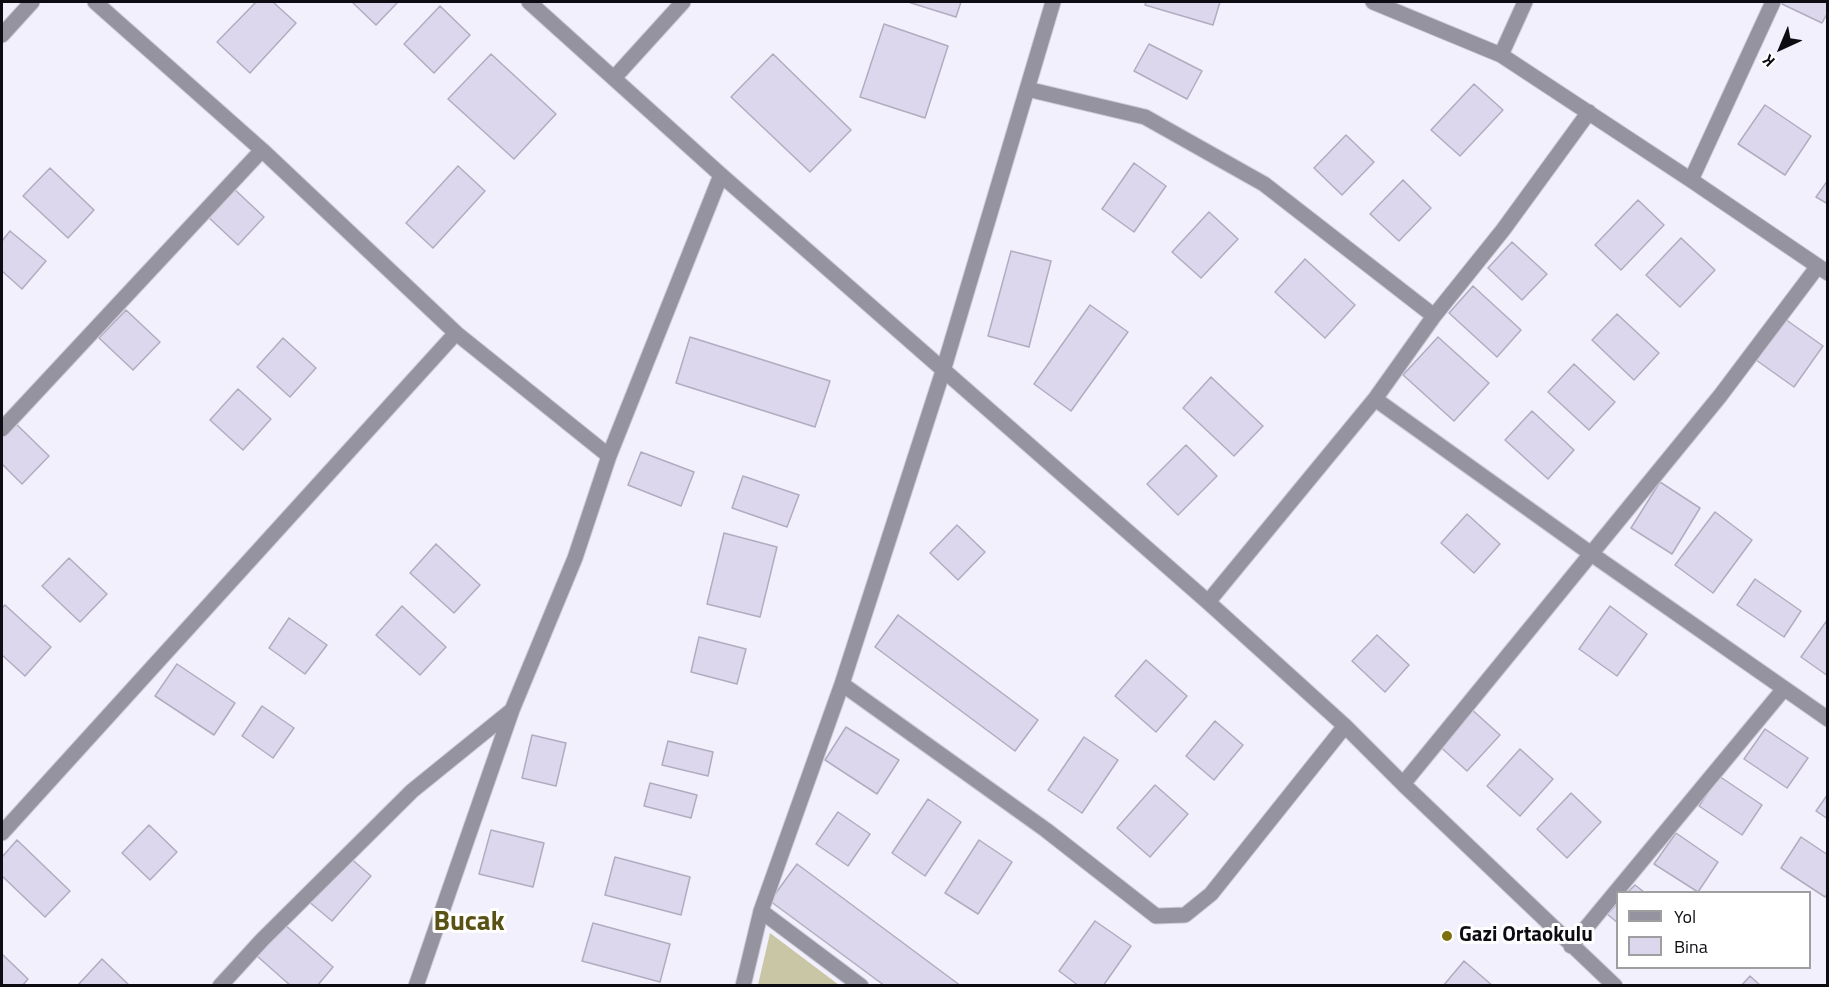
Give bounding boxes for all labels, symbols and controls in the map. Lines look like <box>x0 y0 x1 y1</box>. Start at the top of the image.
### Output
north arrow <box>1751 18 1811 78</box>
text: K <box>1757 49 1780 73</box>
legend <box>1616 891 1811 969</box>
text: Yol <box>1674 903 1696 930</box>
district label: Bucak <box>433 907 505 939</box>
place label: Gazi Ortaokulu <box>1459 923 1593 949</box>
marker: Gazi Ortaokulu <box>1440 929 1454 943</box>
text: Bina <box>1674 933 1708 960</box>

